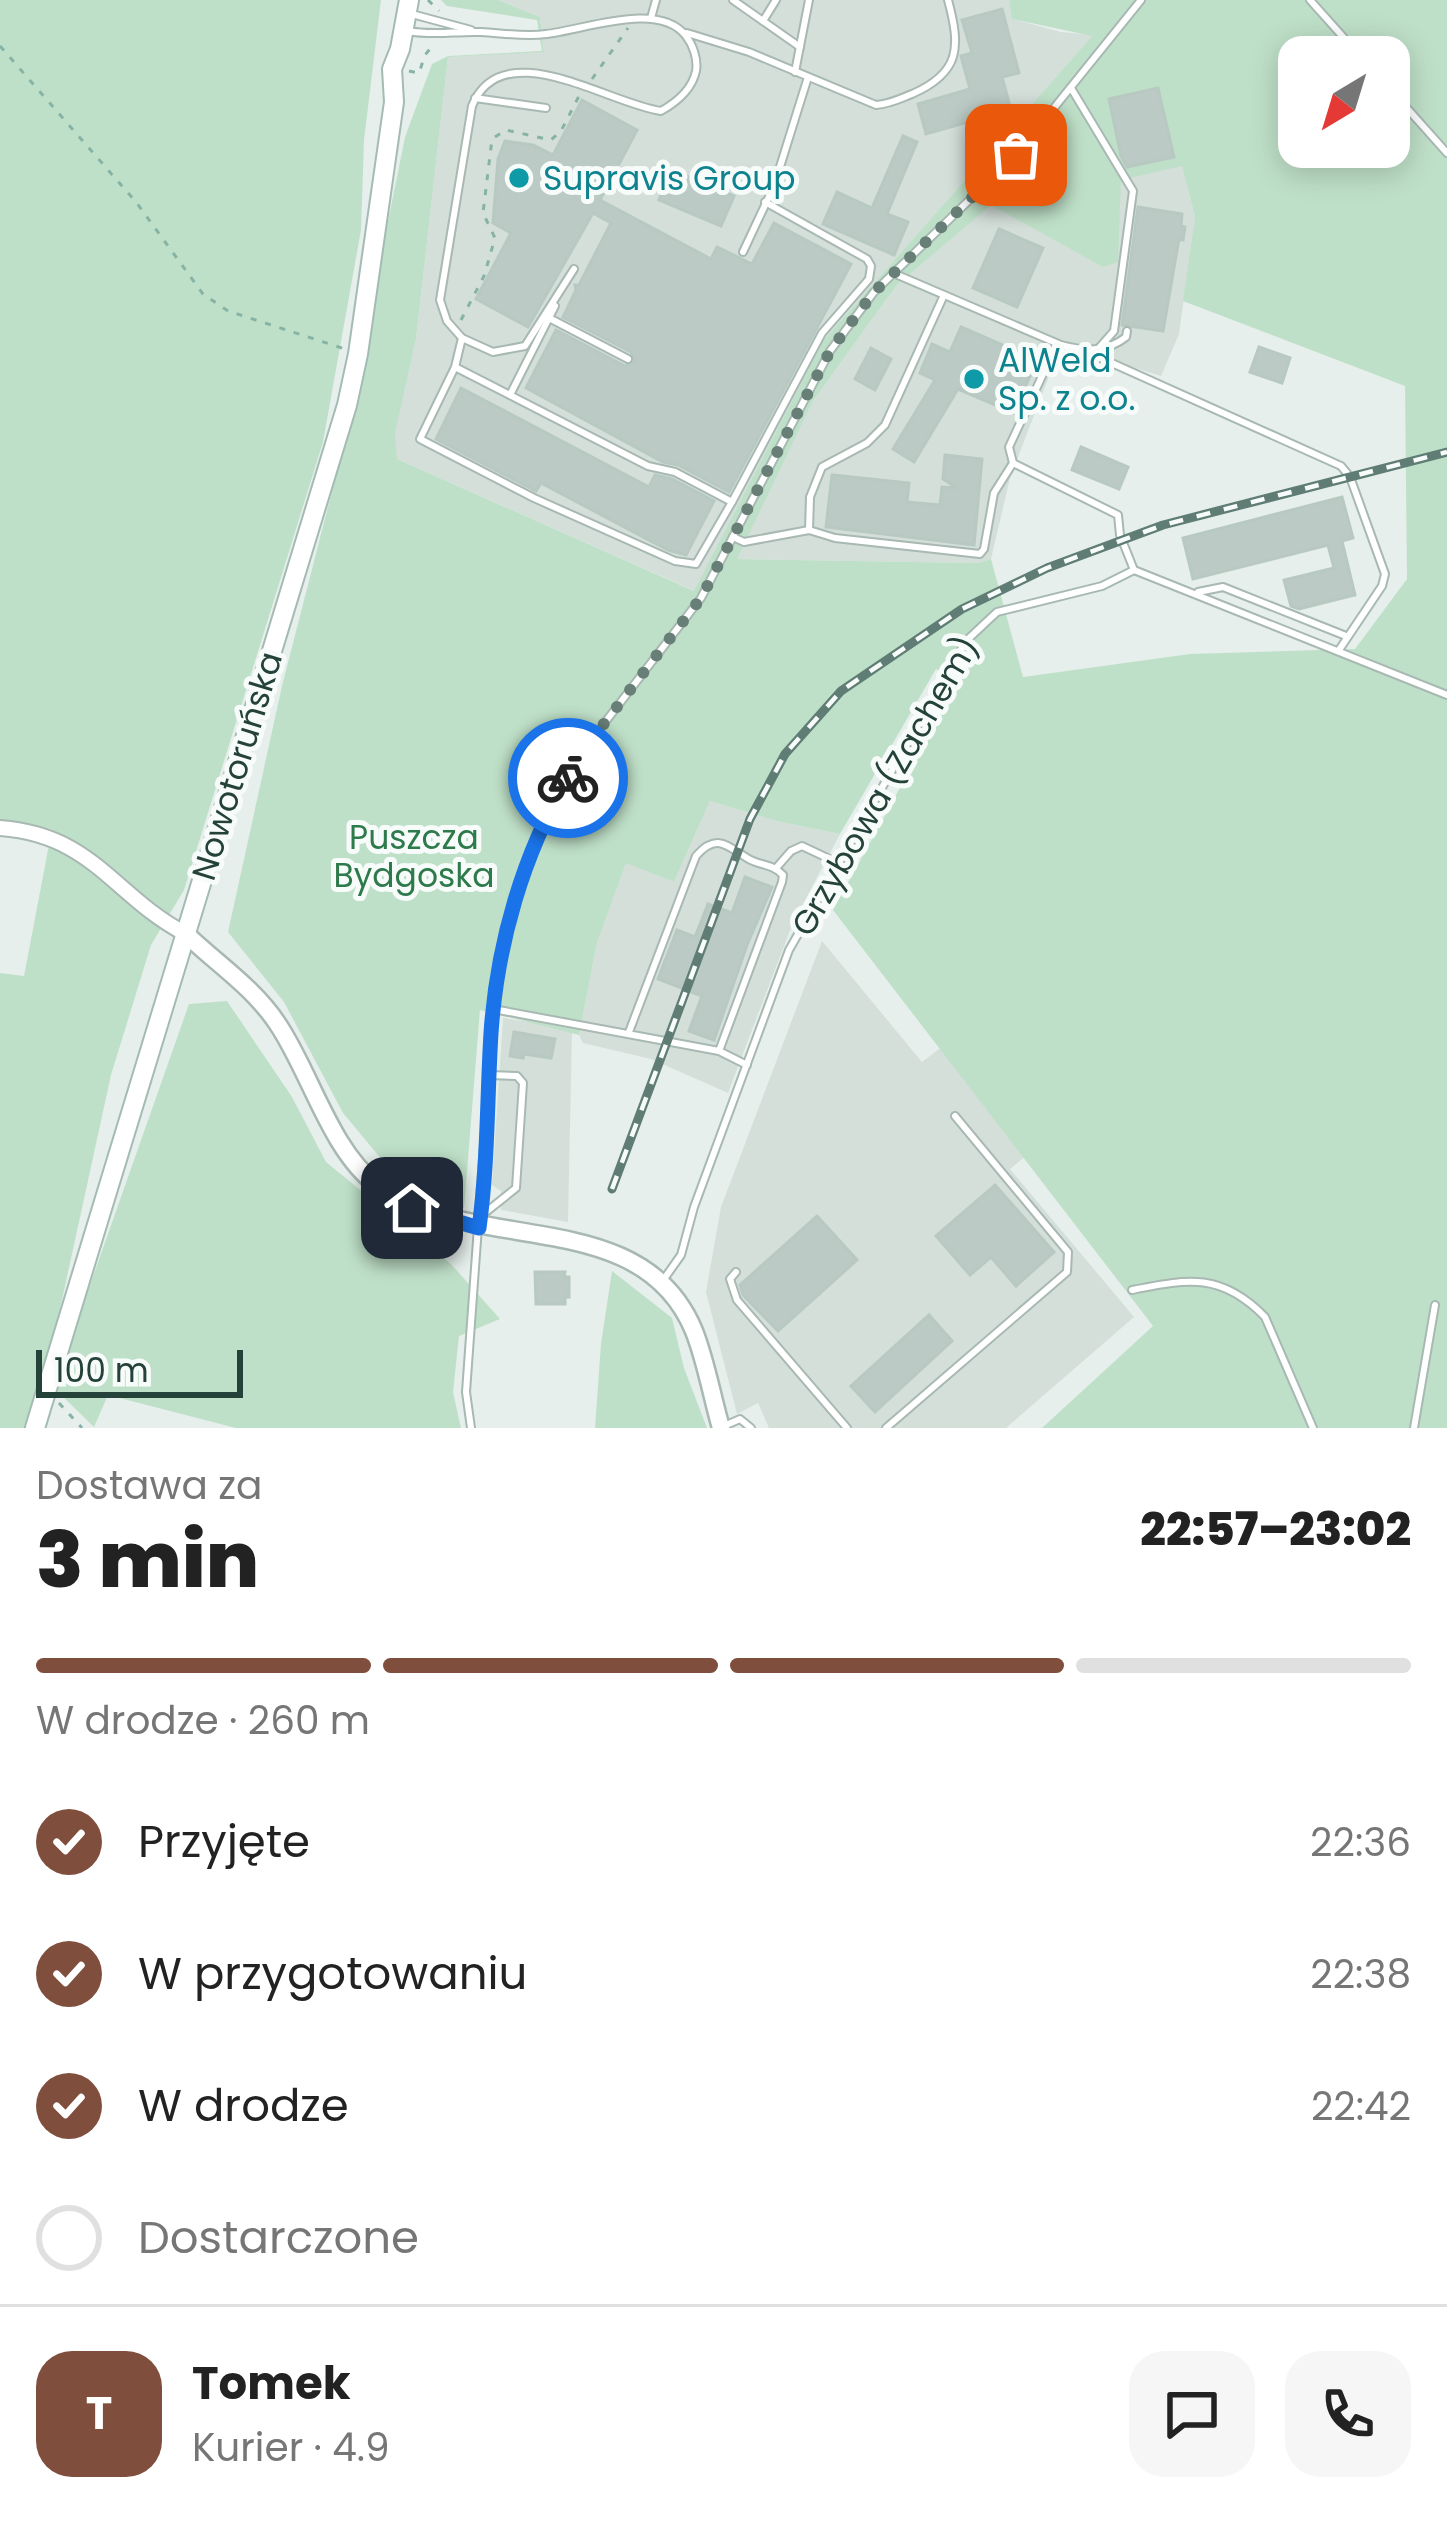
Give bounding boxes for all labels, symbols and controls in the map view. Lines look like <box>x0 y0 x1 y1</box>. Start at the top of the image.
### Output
north arrow <box>1278 36 1410 168</box>
map controls <box>1278 36 1410 168</box>
pin <box>965 104 1067 206</box>
icon: bag <box>983 122 1049 188</box>
place label: Supravis Group <box>543 155 796 202</box>
marker: Supravis Group <box>506 165 532 191</box>
place label: AlWeld Sp. z o.o. <box>998 337 1135 422</box>
marker: AlWeld Sp. z o.o. <box>961 366 987 392</box>
street label: Grzybowa (Zachem) <box>780 627 990 945</box>
street label: Nowotoruńska <box>180 646 294 886</box>
courier <box>508 718 628 838</box>
icon: bike <box>535 745 601 811</box>
park label: Puszcza Bydgoska <box>333 814 495 899</box>
pin <box>361 1157 463 1259</box>
icon: home <box>379 1175 445 1241</box>
scale bar <box>36 1344 243 1397</box>
text: 100 m <box>54 1347 149 1394</box>
text: Dostawa za <box>36 1458 262 1513</box>
text: 22:57–23:02 <box>1140 1498 1411 1561</box>
text: 3 min <box>36 1505 259 1614</box>
text: W drodze · 260 m <box>36 1693 370 1748</box>
icon: check <box>36 1809 102 1875</box>
text: Przyjęte <box>138 1810 310 1873</box>
text: 22:36 <box>1310 1815 1411 1870</box>
icon: check <box>36 1941 102 2007</box>
text: W przygotowaniu <box>138 1942 527 2005</box>
text: 22:38 <box>1310 1947 1411 2002</box>
icon: check <box>36 2073 102 2139</box>
text: W drodze <box>138 2074 349 2137</box>
text: 22:42 <box>1311 2079 1411 2134</box>
text: Dostarczone <box>138 2206 419 2269</box>
button: chat <box>1129 2351 1255 2477</box>
button: phone <box>1285 2351 1411 2477</box>
text: Tomek <box>192 2352 350 2415</box>
text: T <box>86 2382 112 2445</box>
text: Kurier · 4.9 <box>192 2420 390 2475</box>

